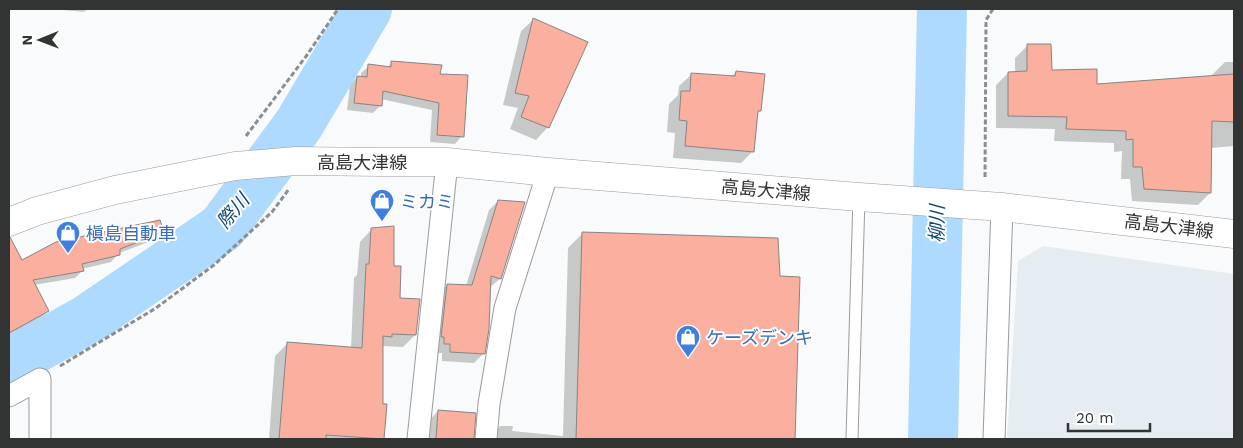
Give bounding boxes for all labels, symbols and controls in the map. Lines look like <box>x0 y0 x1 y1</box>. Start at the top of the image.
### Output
north arrow <box>15 15 65 65</box>
text: N <box>19 35 35 46</box>
street label: 高島大津線 <box>317 152 407 173</box>
street label: 高島大津線 <box>720 176 812 204</box>
water label: 際川 <box>212 188 255 233</box>
shop icon: ミカミ <box>369 188 395 222</box>
place label: ミカミ <box>400 191 454 212</box>
water label: 柳川 <box>925 203 949 243</box>
street label: 高島大津線 <box>1123 210 1215 242</box>
shop icon: 槇島自動車 <box>55 220 81 254</box>
place label: 槇島自動車 <box>86 223 176 244</box>
shop icon: ケーズデンキ <box>675 324 701 358</box>
place label: ケーズデンキ <box>706 327 813 348</box>
scale bar <box>1068 400 1150 432</box>
text: 20 m <box>1076 409 1114 427</box>

